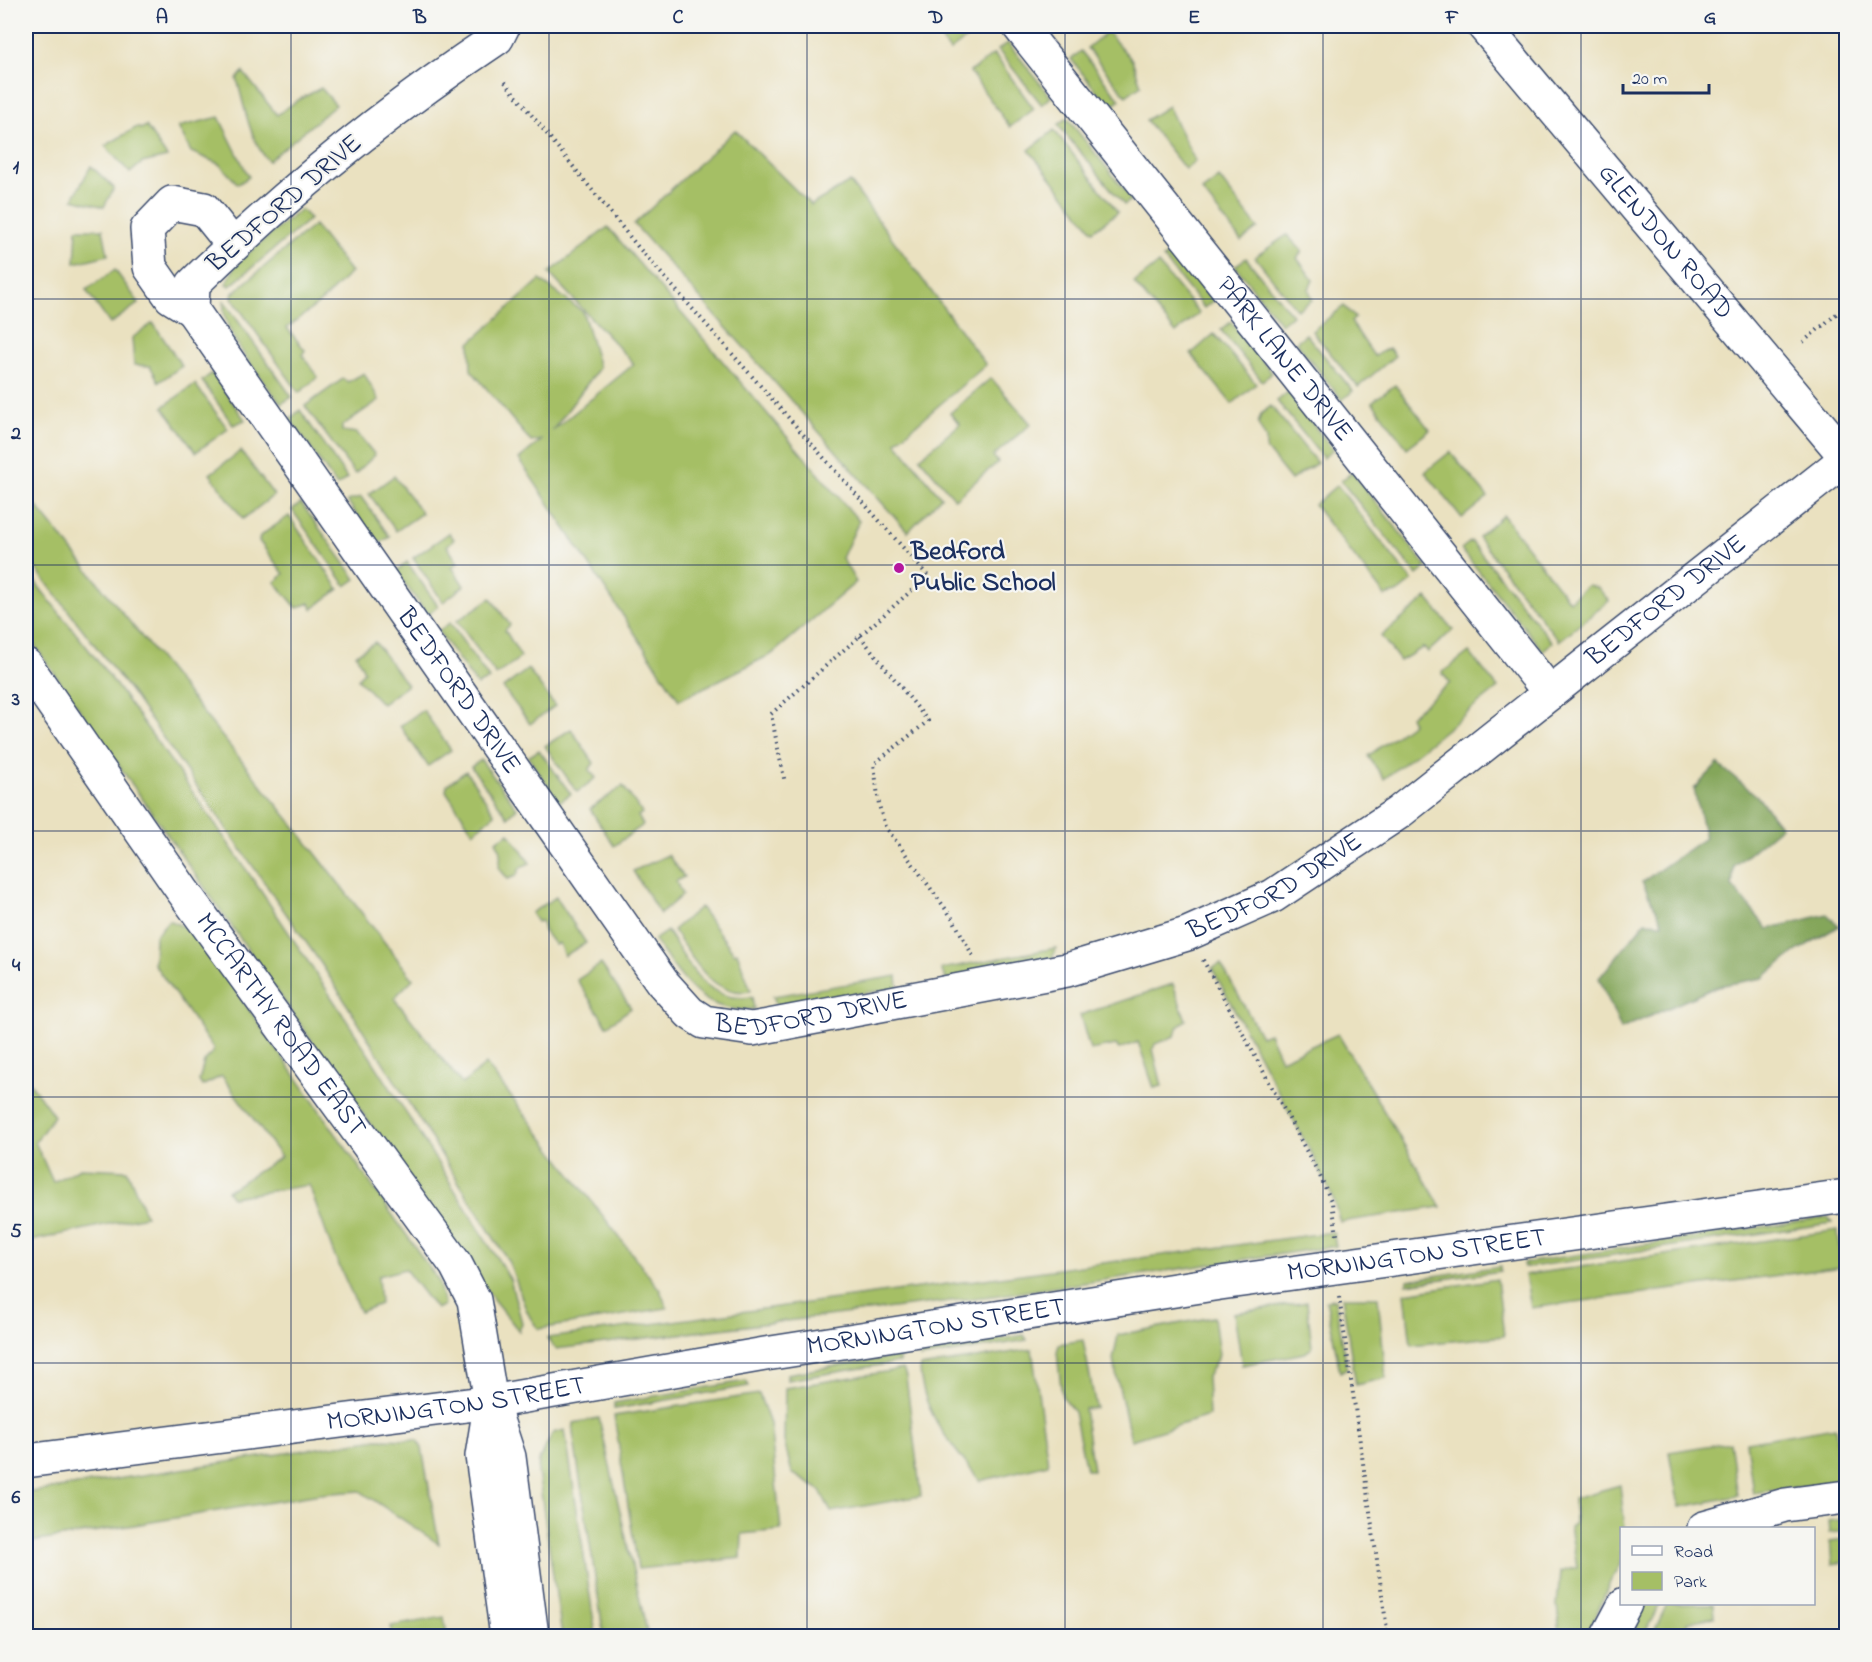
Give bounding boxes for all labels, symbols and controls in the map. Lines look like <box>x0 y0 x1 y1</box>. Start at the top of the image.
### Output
text: A <box>156 4 168 33</box>
text: B <box>412 4 427 33</box>
text: C <box>673 4 684 33</box>
text: D <box>928 4 943 33</box>
text: E <box>1188 4 1200 33</box>
text: F <box>1445 4 1459 33</box>
text: G <box>1704 4 1717 33</box>
scale bar <box>1623 57 1708 95</box>
text: 20 m <box>1632 67 1667 93</box>
street label: BEDFORD DRIVE <box>198 125 371 283</box>
text: 1 <box>13 154 20 183</box>
street label: GLENDON ROAD <box>1588 155 1743 329</box>
street label: PARK LANE DRIVE <box>1206 268 1362 450</box>
text: 2 <box>10 420 21 449</box>
street label: BEDFORD DRIVE <box>1577 525 1755 677</box>
place label: Bedford Public School <box>909 533 1056 603</box>
marker: Bedford Public School <box>892 561 906 575</box>
street label: BEDFORD DRIVE <box>386 599 530 782</box>
text: 3 <box>11 686 20 715</box>
street label: BEDFORD DRIVE <box>1181 822 1370 951</box>
street label: MCCARTHY ROAD EAST <box>186 905 376 1145</box>
text: 4 <box>12 952 21 981</box>
street label: BEDFORD DRIVE <box>711 981 911 1049</box>
text: 5 <box>10 1218 22 1247</box>
street label: MORNINGTON STREET <box>1285 1218 1549 1293</box>
street label: MORNINGTON STREET <box>804 1288 1068 1367</box>
street label: MORNINGTON STREET <box>324 1366 589 1442</box>
text: 6 <box>12 1484 21 1513</box>
legend <box>1620 1527 1815 1605</box>
text: Road <box>1674 1540 1713 1566</box>
text: Park <box>1674 1570 1707 1596</box>

